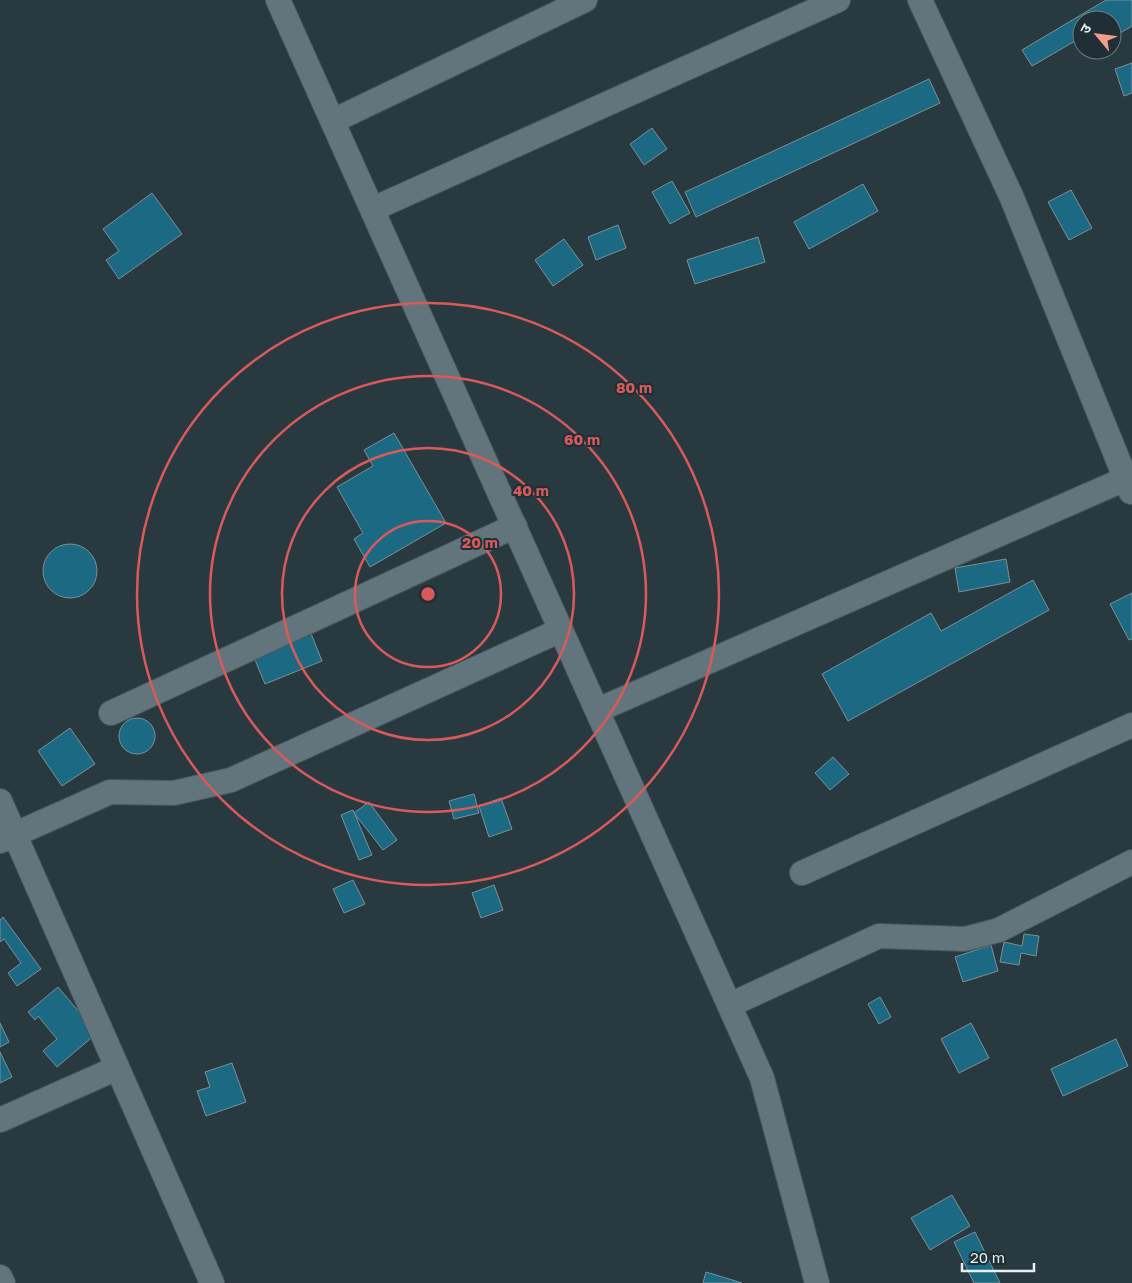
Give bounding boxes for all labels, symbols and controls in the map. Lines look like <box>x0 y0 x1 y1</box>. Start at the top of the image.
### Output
north arrow <box>1072 10 1122 60</box>
text: उ <box>1076 20 1095 36</box>
text: 80 m <box>616 378 652 396</box>
text: 60 m <box>564 430 600 448</box>
text: 40 m <box>513 481 549 499</box>
text: 20 m <box>462 533 498 551</box>
centre of rings <box>419 585 437 603</box>
scale bar <box>962 1240 1034 1272</box>
text: 20 m <box>970 1248 1005 1266</box>

